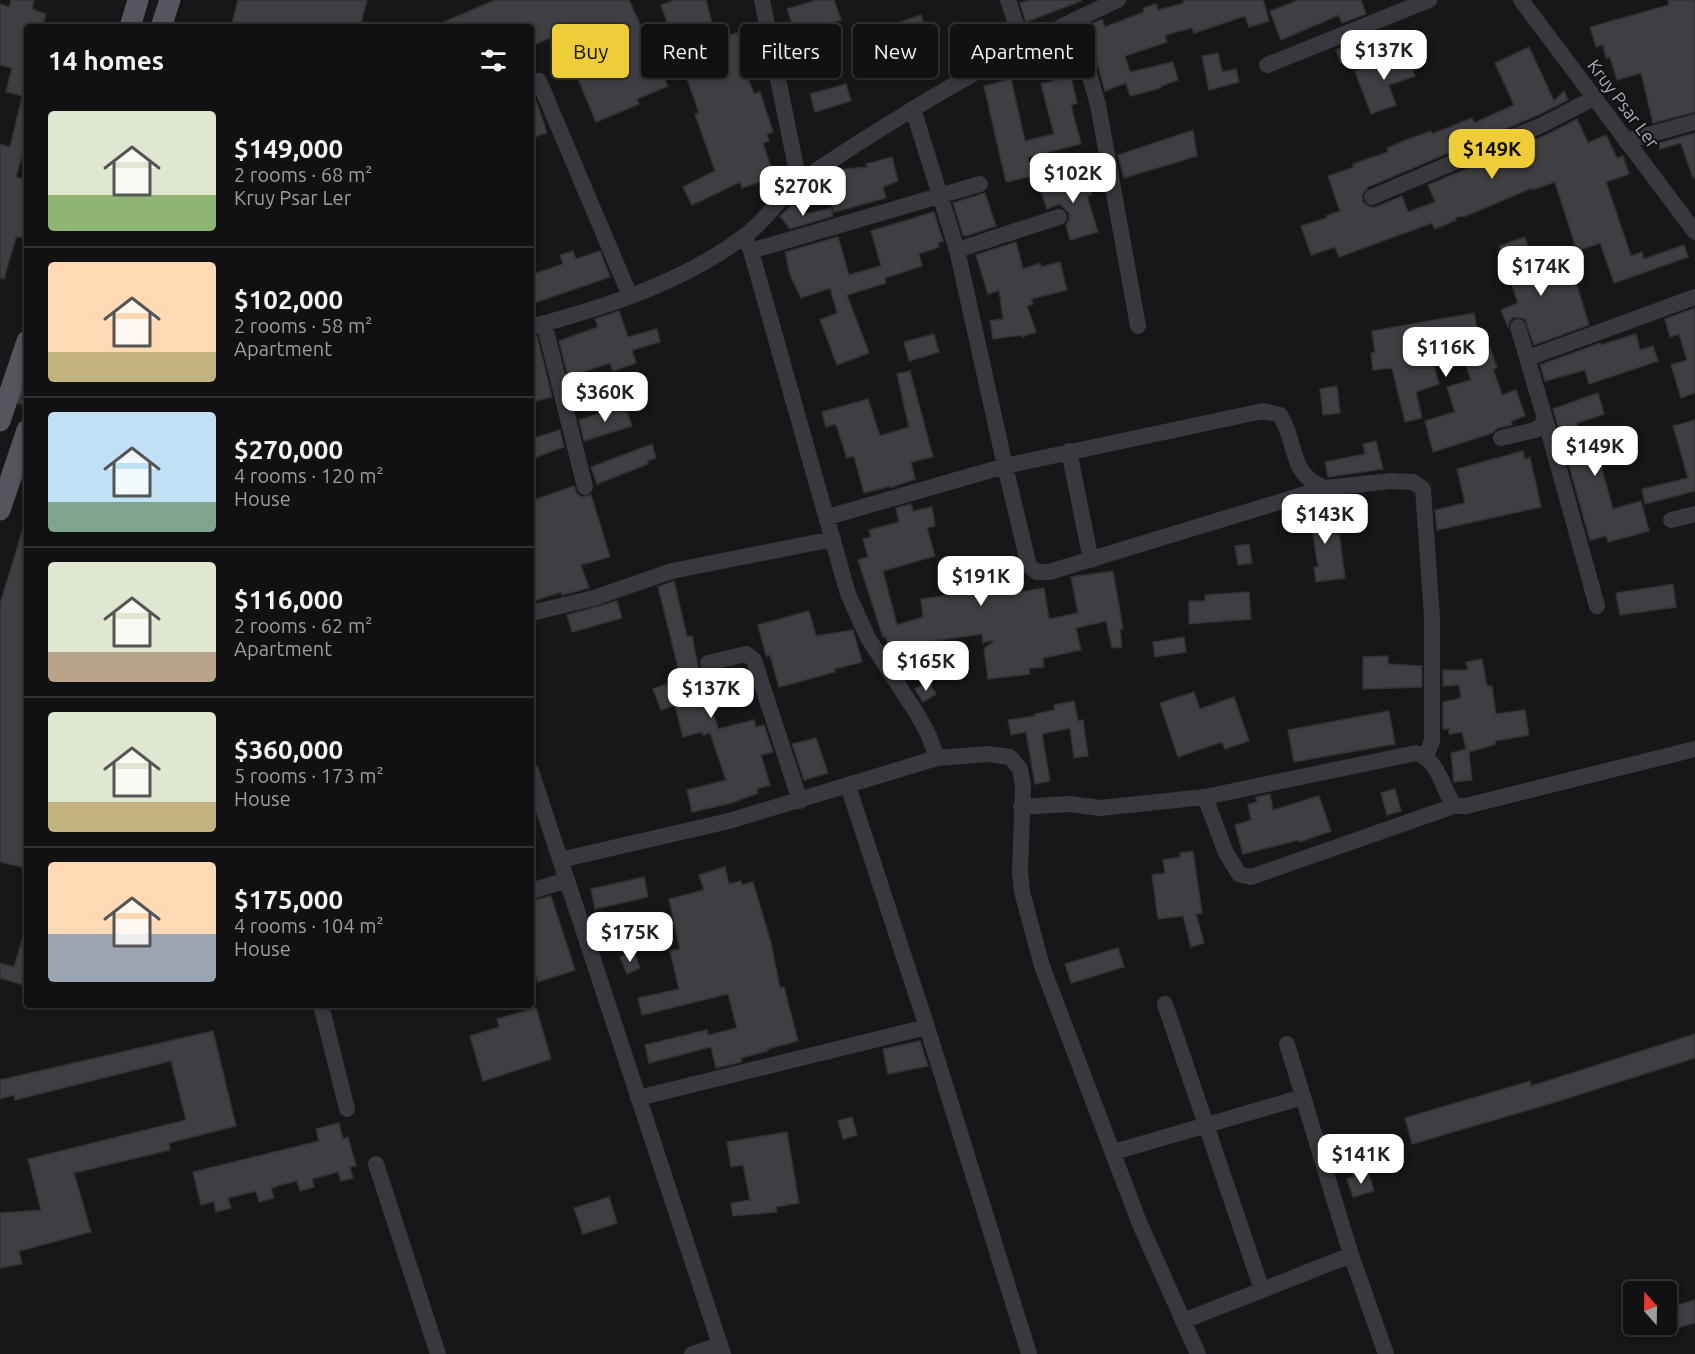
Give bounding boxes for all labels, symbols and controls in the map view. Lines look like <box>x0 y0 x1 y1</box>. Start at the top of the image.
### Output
chip: Buy <box>552 24 629 78</box>
chip: Rent <box>641 24 728 78</box>
chip: Filters <box>740 24 841 78</box>
chip: New <box>853 24 938 78</box>
chip: Apartment <box>950 24 1095 78</box>
pin: $137K <box>1342 30 1426 81</box>
text: $137K <box>1355 38 1413 61</box>
icon: filters <box>477 44 510 77</box>
text: 14 homes <box>48 46 164 75</box>
street label: Kruy Psar Ler <box>1584 55 1664 152</box>
pin: $149K <box>1450 129 1534 180</box>
text: $149,000 <box>234 134 343 163</box>
icon: home <box>96 135 168 207</box>
text: $149K <box>1463 137 1521 160</box>
pin: $102K <box>1031 153 1115 204</box>
text: $102K <box>1044 161 1102 184</box>
text: 2 rooms · 68 m² <box>234 163 372 186</box>
pin: $270K <box>761 166 845 217</box>
text: $270K <box>774 174 832 197</box>
text: Kruy Psar Ler <box>234 186 351 209</box>
pin: $174K <box>1499 246 1583 297</box>
text: $174K <box>1512 254 1570 277</box>
text: $102,000 <box>234 285 343 314</box>
icon: home <box>96 286 168 358</box>
text: 2 rooms · 58 m² <box>234 314 372 337</box>
pin: $116K <box>1404 327 1488 378</box>
text: $116K <box>1417 335 1475 358</box>
text: Apartment <box>234 337 332 360</box>
pin: $360K <box>563 372 647 423</box>
text: $360K <box>576 380 634 403</box>
pin: $149K <box>1553 426 1637 477</box>
text: $149K <box>1566 434 1624 457</box>
text: $270,000 <box>234 435 343 464</box>
icon: home <box>96 436 168 508</box>
text: 4 rooms · 120 m² <box>234 464 384 487</box>
text: House <box>234 487 291 510</box>
pin: $143K <box>1283 494 1367 545</box>
text: $143K <box>1296 502 1354 525</box>
pin: $191K <box>939 556 1023 607</box>
text: $191K <box>952 564 1010 587</box>
text: $116,000 <box>234 585 343 614</box>
icon: home <box>96 586 168 658</box>
text: 2 rooms · 62 m² <box>234 614 372 637</box>
text: Apartment <box>234 637 332 660</box>
pin: $165K <box>884 641 968 692</box>
text: $165K <box>897 649 955 672</box>
pin: $137K <box>669 668 753 719</box>
text: $137K <box>682 676 740 699</box>
text: $360,000 <box>234 735 343 764</box>
icon: home <box>96 736 168 808</box>
text: 5 rooms · 173 m² <box>234 764 384 787</box>
text: House <box>234 787 291 810</box>
text: $175,000 <box>234 885 343 914</box>
icon: home <box>96 886 168 958</box>
pin: $175K <box>588 912 672 963</box>
text: 4 rooms · 104 m² <box>234 914 384 937</box>
text: $175K <box>601 920 659 943</box>
text: House <box>234 937 291 960</box>
pin: $141K <box>1319 1134 1403 1185</box>
text: $141K <box>1332 1142 1390 1165</box>
north arrow <box>1623 1281 1677 1335</box>
map controls <box>1623 1281 1677 1335</box>

